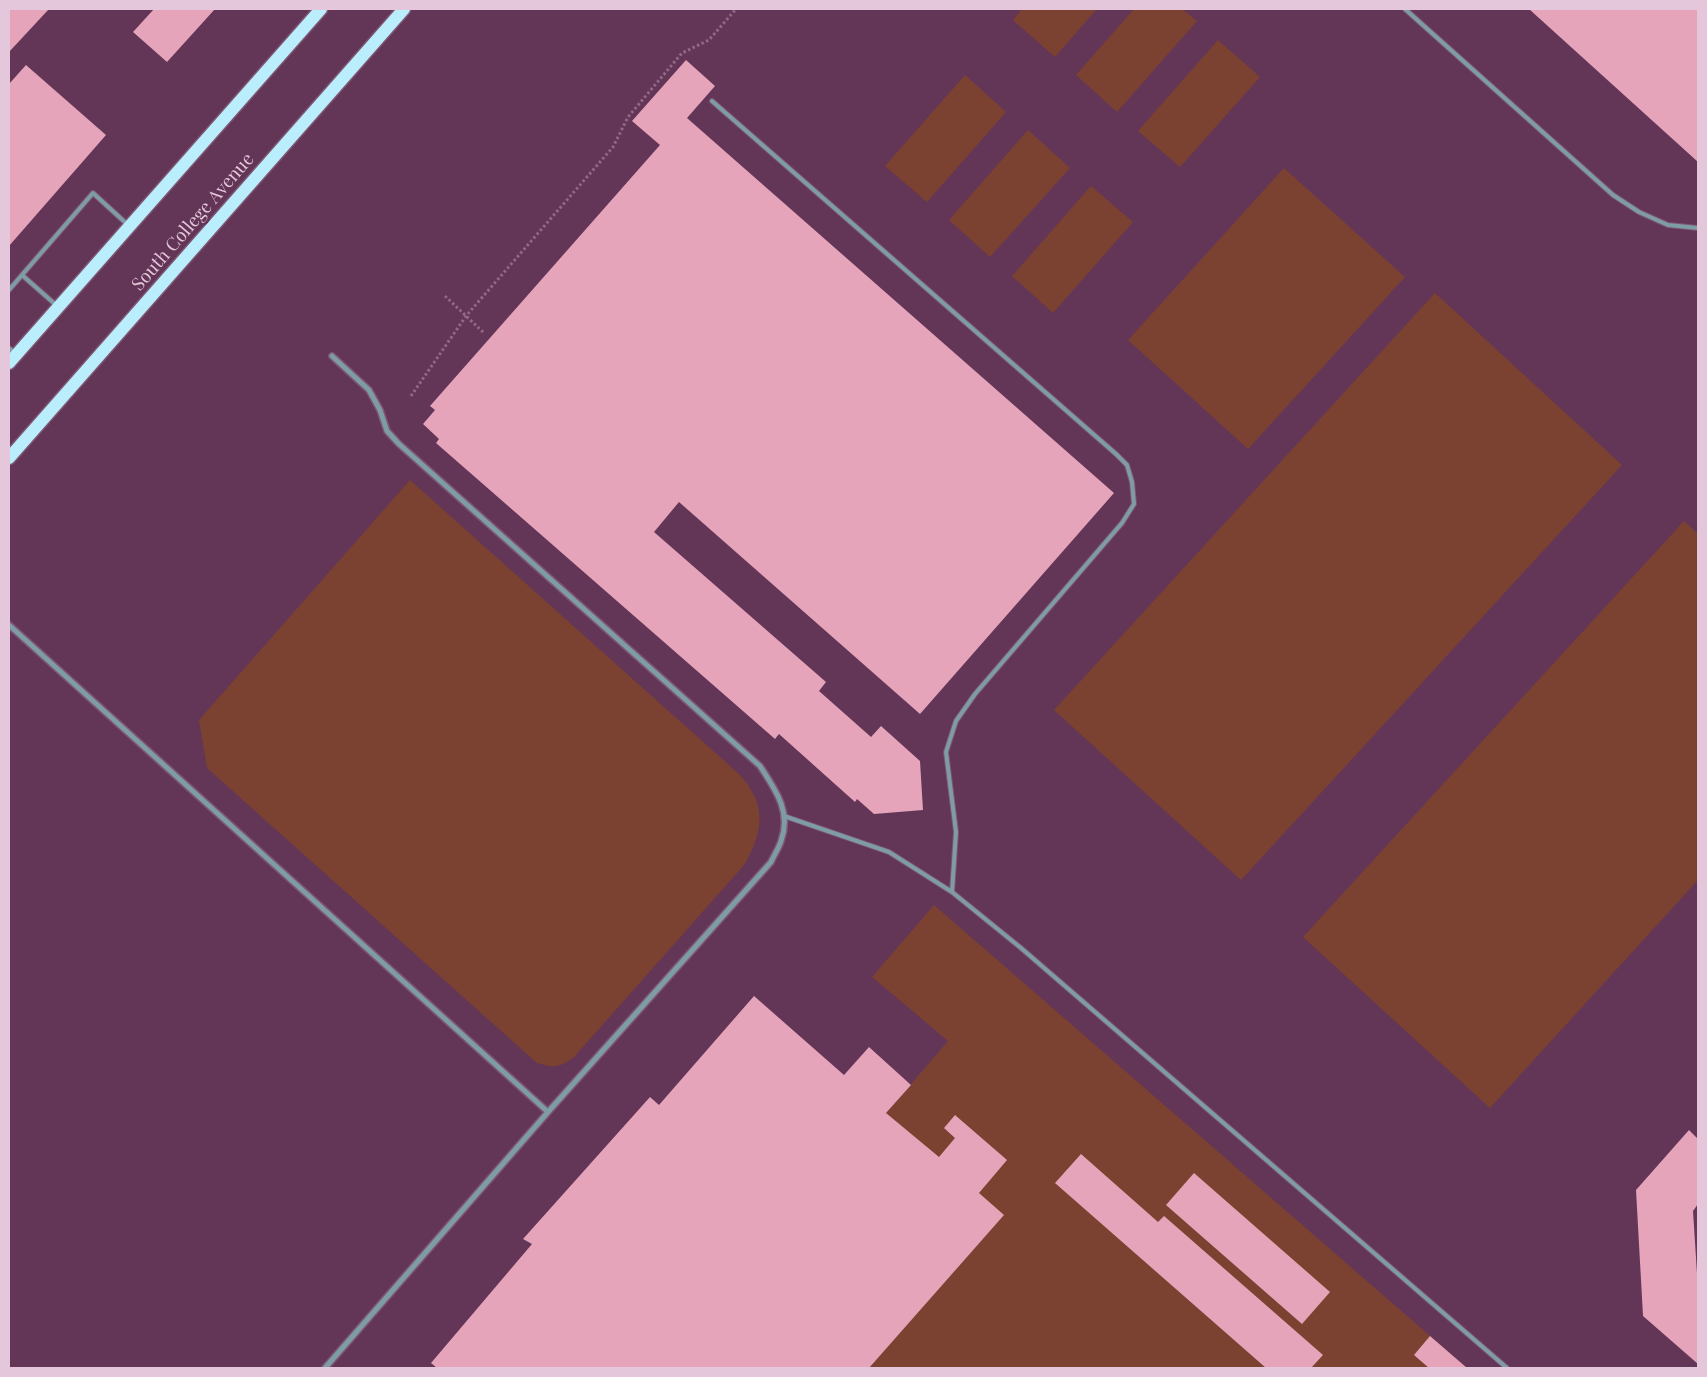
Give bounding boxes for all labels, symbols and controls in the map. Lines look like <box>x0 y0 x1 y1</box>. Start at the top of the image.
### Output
street label: South College Avenue <box>127 149 259 295</box>

